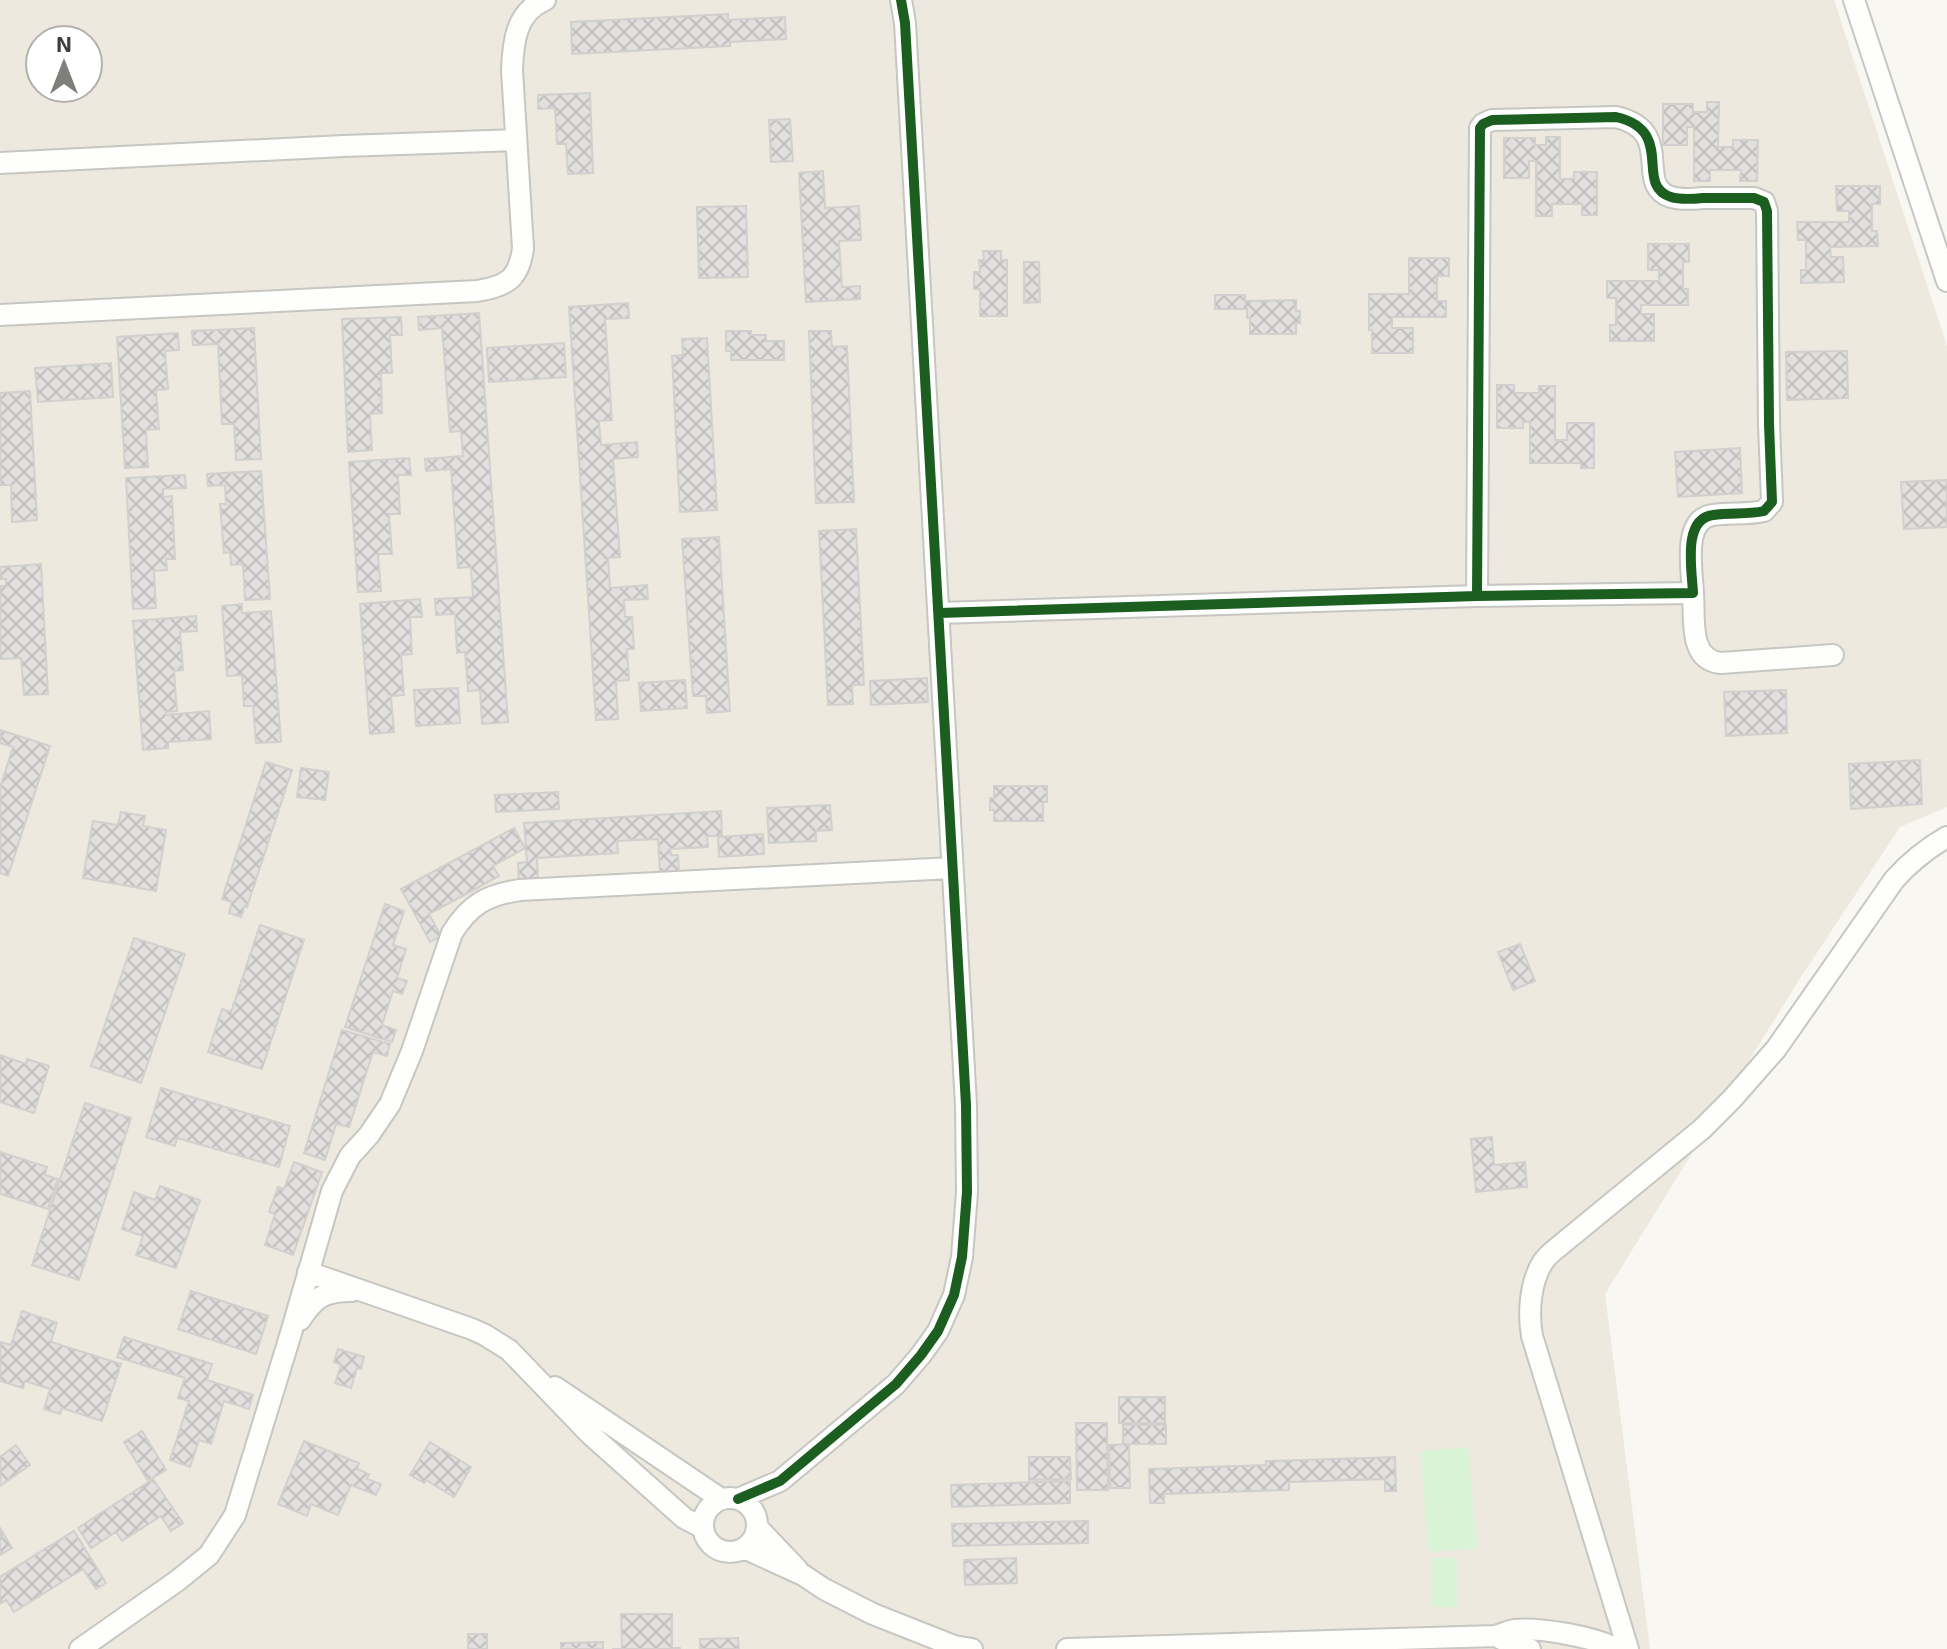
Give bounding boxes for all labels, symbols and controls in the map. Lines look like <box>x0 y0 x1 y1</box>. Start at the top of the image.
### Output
north arrow <box>24 24 104 104</box>
text: N <box>56 30 72 56</box>

